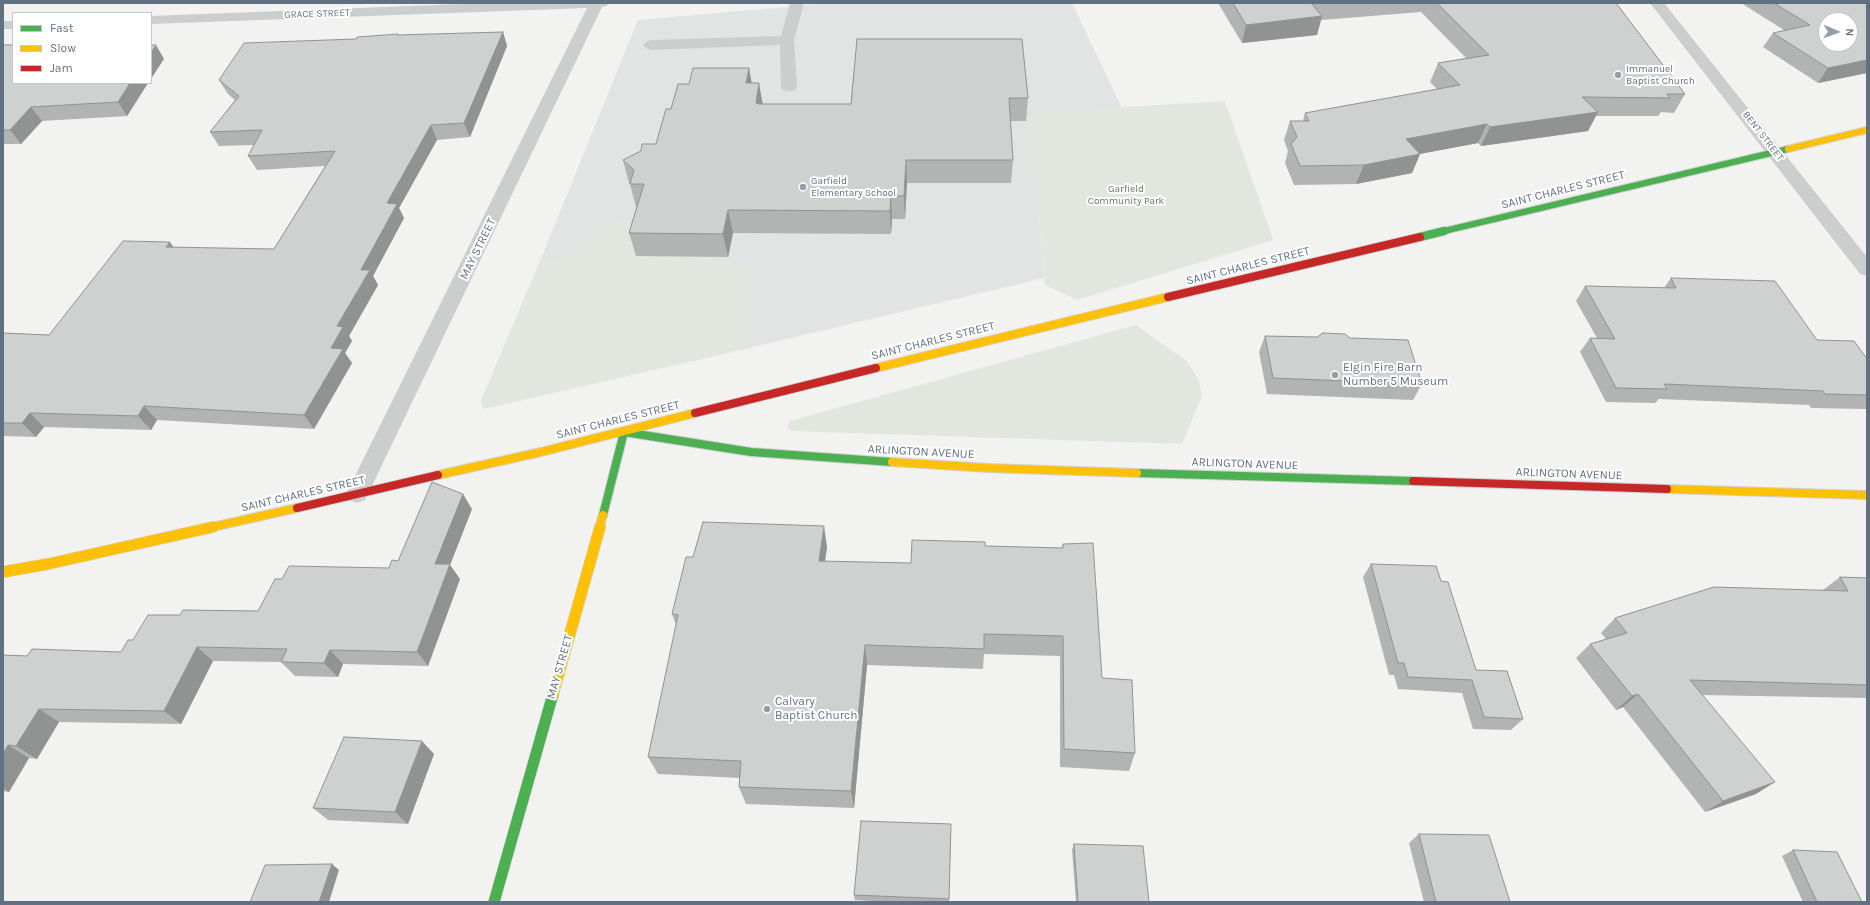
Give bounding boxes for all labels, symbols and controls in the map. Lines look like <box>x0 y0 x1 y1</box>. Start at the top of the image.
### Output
street label: GRACE STREET <box>284 7 350 21</box>
legend <box>12 12 152 84</box>
north arrow <box>1818 12 1858 52</box>
text: Fast <box>50 21 73 35</box>
text: N <box>1843 28 1856 37</box>
text: Slow <box>50 41 76 55</box>
text: Jam <box>50 61 73 75</box>
place label: Immanuel Baptist Church <box>1626 63 1695 86</box>
marker: Immanuel Baptist Church <box>1613 70 1623 80</box>
street label: BENT STREET <box>1740 109 1786 163</box>
street label: SAINT CHARLES STREET <box>1500 168 1626 212</box>
place label: Garfield Elementary School <box>811 175 896 198</box>
marker: Garfield Elementary School <box>798 182 808 192</box>
park label: Garfield Community Park <box>1088 183 1164 206</box>
street label: MAY STREET <box>457 216 499 282</box>
street label: SAINT CHARLES STREET <box>1185 244 1311 288</box>
street label: SAINT CHARLES STREET <box>870 319 996 363</box>
place label: Elgin Fire Barn Number 5 Museum <box>1343 361 1448 389</box>
marker: Elgin Fire Barn Number 5 Museum <box>1330 370 1340 380</box>
street label: SAINT CHARLES STREET <box>555 398 681 442</box>
street label: ARLINGTON AVENUE <box>867 442 975 462</box>
street label: ARLINGTON AVENUE <box>1191 455 1299 473</box>
street label: ARLINGTON AVENUE <box>1515 465 1623 483</box>
street label: SAINT CHARLES STREET <box>240 473 366 515</box>
street label: MAY STREET <box>544 633 576 701</box>
place label: Calvary Baptist Church <box>775 695 857 723</box>
marker: Calvary Baptist Church <box>762 704 772 714</box>

